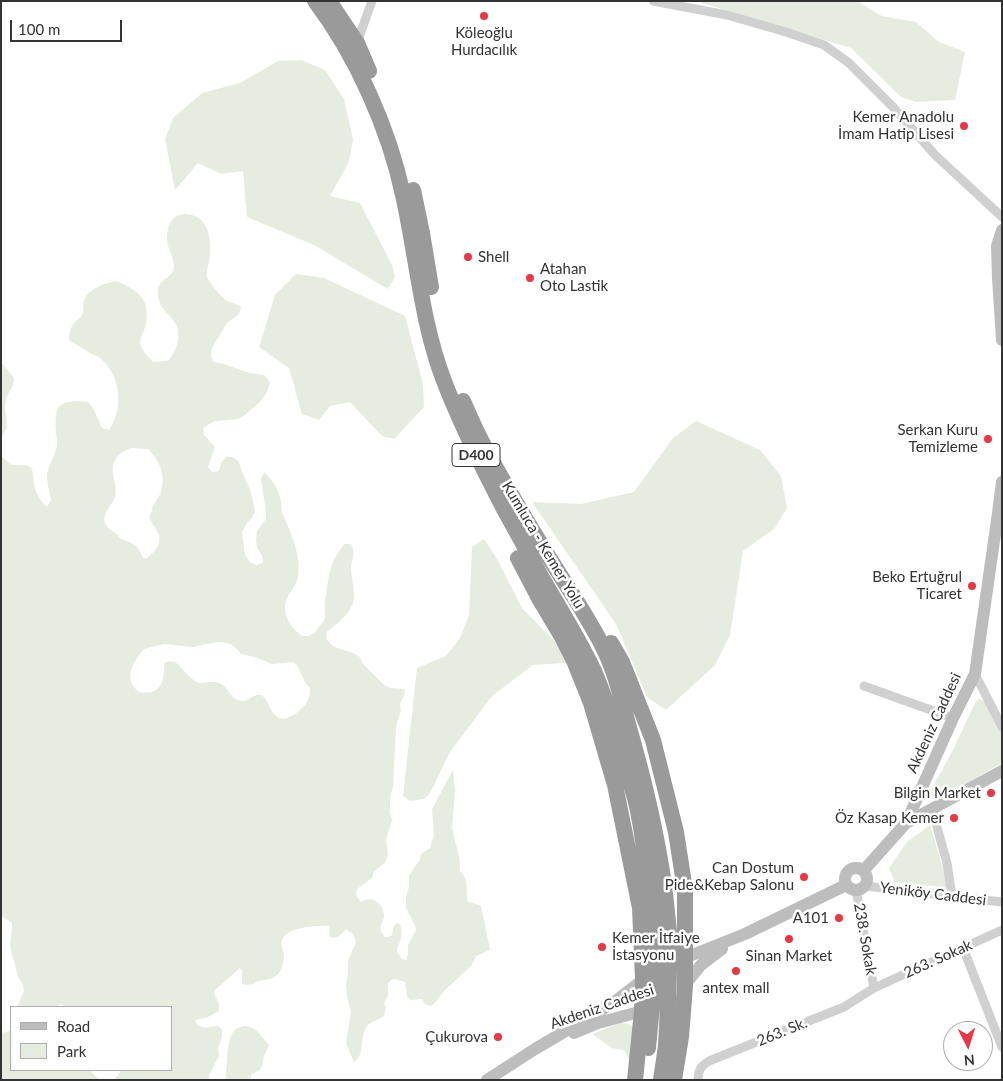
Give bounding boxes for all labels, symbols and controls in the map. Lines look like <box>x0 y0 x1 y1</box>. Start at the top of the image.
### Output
scale bar <box>12 10 125 42</box>
marker: Köleoğlu Hurdacılık <box>478 10 490 22</box>
text: 100 m <box>18 20 60 38</box>
place label: Köleoğlu Hurdacılık <box>451 24 517 59</box>
place label: Kemer Anadolu İmam Hatip Lisesi <box>838 108 954 143</box>
marker: Kemer Anadolu İmam Hatip Lisesi <box>958 120 970 132</box>
place label: Shell <box>478 248 509 266</box>
marker: Shell <box>462 251 474 263</box>
place label: Atahan Oto Lastik <box>540 260 608 295</box>
marker: Atahan Oto Lastik <box>524 272 536 284</box>
place label: Serkan Kuru Temizleme <box>898 421 978 456</box>
marker: Serkan Kuru Temizleme <box>982 433 994 445</box>
road number: D400 <box>452 444 500 466</box>
street label: Kumluca - Kemer Yolu <box>498 478 588 612</box>
place label: Beko Ertuğrul Ticaret <box>872 568 962 603</box>
marker: Beko Ertuğrul Ticaret <box>966 580 978 592</box>
street label: Akdeniz Caddesi <box>903 670 965 776</box>
place label: Bilgin Market <box>894 784 981 802</box>
marker: Bilgin Market <box>985 787 997 799</box>
place label: Öz Kasap Kemer <box>835 809 944 827</box>
marker: Öz Kasap Kemer <box>948 812 960 824</box>
place label: Can Dostum Pide&Kebap Salonu <box>665 859 794 894</box>
marker: Can Dostum Pide&Kebap Salonu <box>798 871 810 883</box>
street label: Yeniköy Caddesi <box>879 879 987 909</box>
street label: 238. Sokak <box>850 902 880 976</box>
place label: A101 <box>793 909 829 927</box>
marker: A101 <box>833 912 845 924</box>
place label: Kemer İtfaiye İstasyonu <box>612 929 700 964</box>
marker: Sinan Market <box>783 933 795 945</box>
street label: 263. Sokak <box>901 936 975 982</box>
marker: Kemer İtfaiye İstasyonu <box>596 941 608 953</box>
place label: Sinan Market <box>746 947 832 965</box>
marker: antex mall <box>730 965 742 977</box>
place label: antex mall <box>702 979 770 997</box>
street label: Akdeniz Caddesi <box>548 981 656 1033</box>
legend <box>10 1006 172 1071</box>
street label: 263. Sk. <box>754 1014 810 1050</box>
text: Road <box>57 1017 90 1035</box>
north arrow <box>943 1021 993 1071</box>
place label: Çukurova <box>425 1028 488 1046</box>
marker: Çukurova <box>492 1031 504 1043</box>
text: Park <box>57 1042 86 1060</box>
text: N <box>963 1052 975 1069</box>

